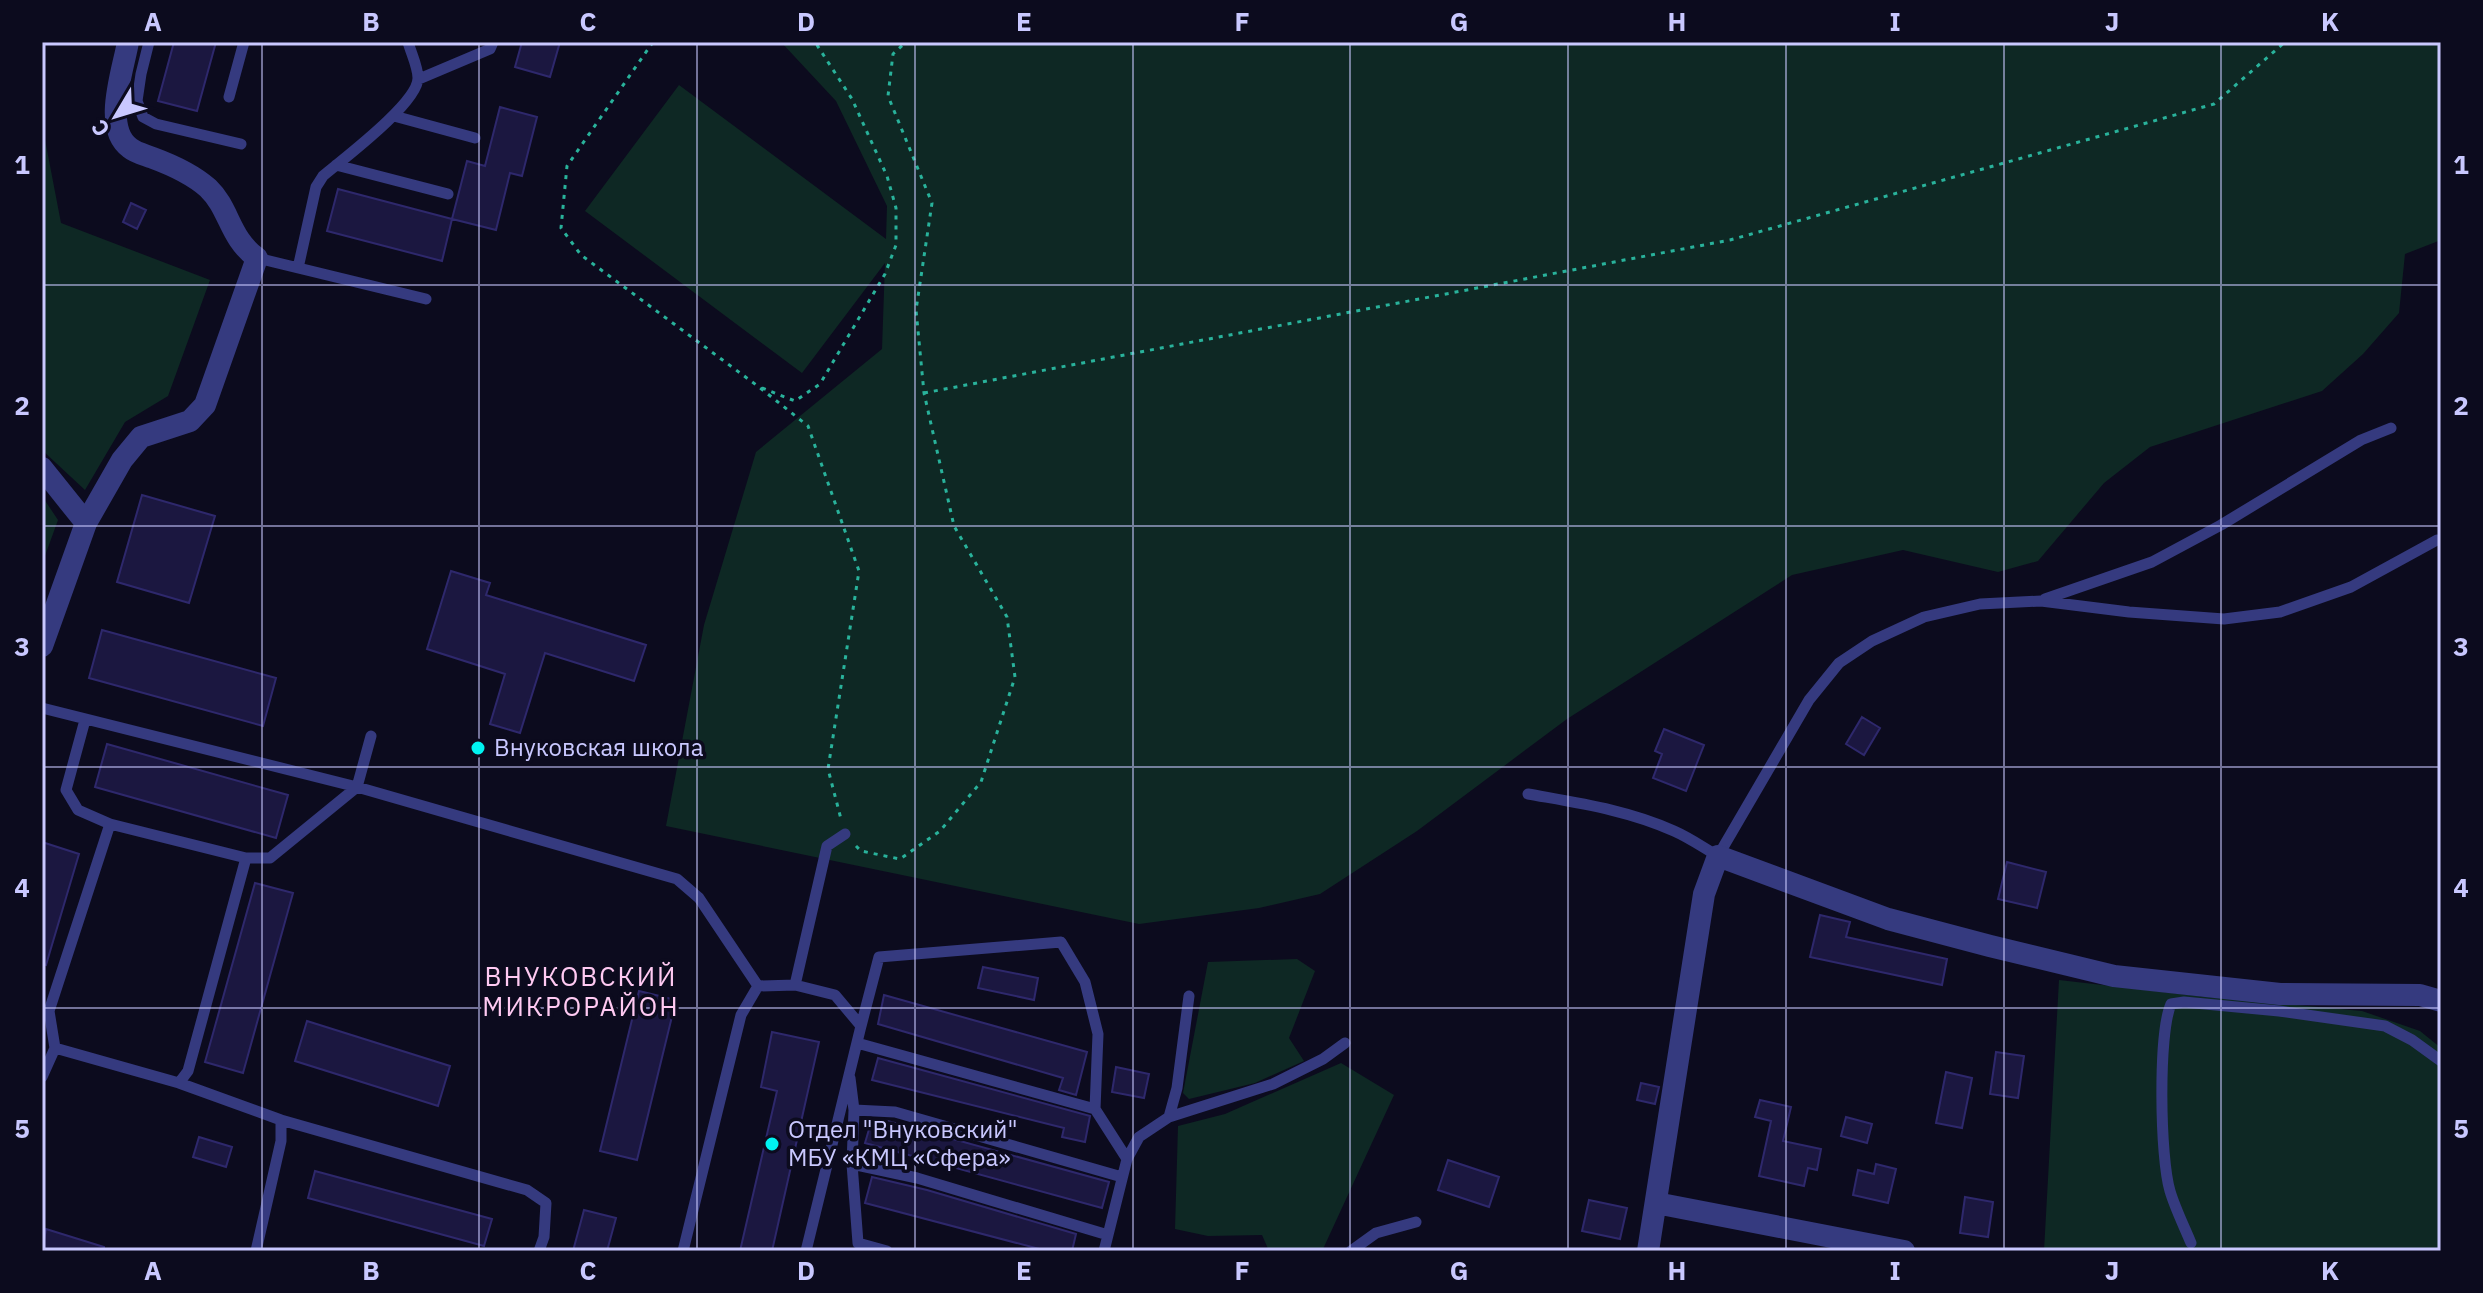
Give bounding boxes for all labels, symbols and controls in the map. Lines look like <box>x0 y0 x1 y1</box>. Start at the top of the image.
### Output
text: A <box>144 4 162 38</box>
text: B <box>362 4 380 38</box>
text: C <box>580 4 597 38</box>
text: D <box>797 4 815 38</box>
text: E <box>1016 4 1032 38</box>
text: F <box>1234 4 1250 38</box>
text: G <box>1450 4 1468 38</box>
text: H <box>1668 4 1686 38</box>
text: I <box>1889 4 1901 38</box>
text: J <box>2105 4 2119 38</box>
text: K <box>2321 4 2339 38</box>
north arrow <box>76 76 156 156</box>
text: С <box>84 114 116 143</box>
text: 1 <box>14 147 30 181</box>
text: 1 <box>2453 147 2469 181</box>
text: 2 <box>14 388 30 422</box>
text: 2 <box>2453 388 2469 422</box>
text: 3 <box>14 629 30 663</box>
text: 3 <box>2453 629 2469 663</box>
place label: Внуковская школа <box>494 731 704 763</box>
marker: Внуковская школа <box>469 739 487 757</box>
text: 4 <box>14 870 30 904</box>
text: 4 <box>2453 870 2469 904</box>
district label: ВНУКОВСКИЙ МИКРОРАЙОН <box>482 959 680 1023</box>
text: 5 <box>14 1111 30 1145</box>
text: 5 <box>2453 1111 2469 1145</box>
place label: Отдел "Внуковский" МБУ «КМЦ «Сфера» <box>788 1113 1017 1173</box>
marker: Отдел "Внуковский" МБУ «КМЦ «Сфера» <box>763 1135 781 1153</box>
text: A <box>144 1253 162 1287</box>
text: B <box>362 1253 380 1287</box>
text: C <box>580 1253 597 1287</box>
text: D <box>797 1253 815 1287</box>
text: E <box>1016 1253 1032 1287</box>
text: F <box>1234 1253 1250 1287</box>
text: G <box>1450 1253 1468 1287</box>
text: H <box>1668 1253 1686 1287</box>
text: I <box>1889 1253 1901 1287</box>
text: J <box>2105 1253 2119 1287</box>
text: K <box>2321 1253 2339 1287</box>

